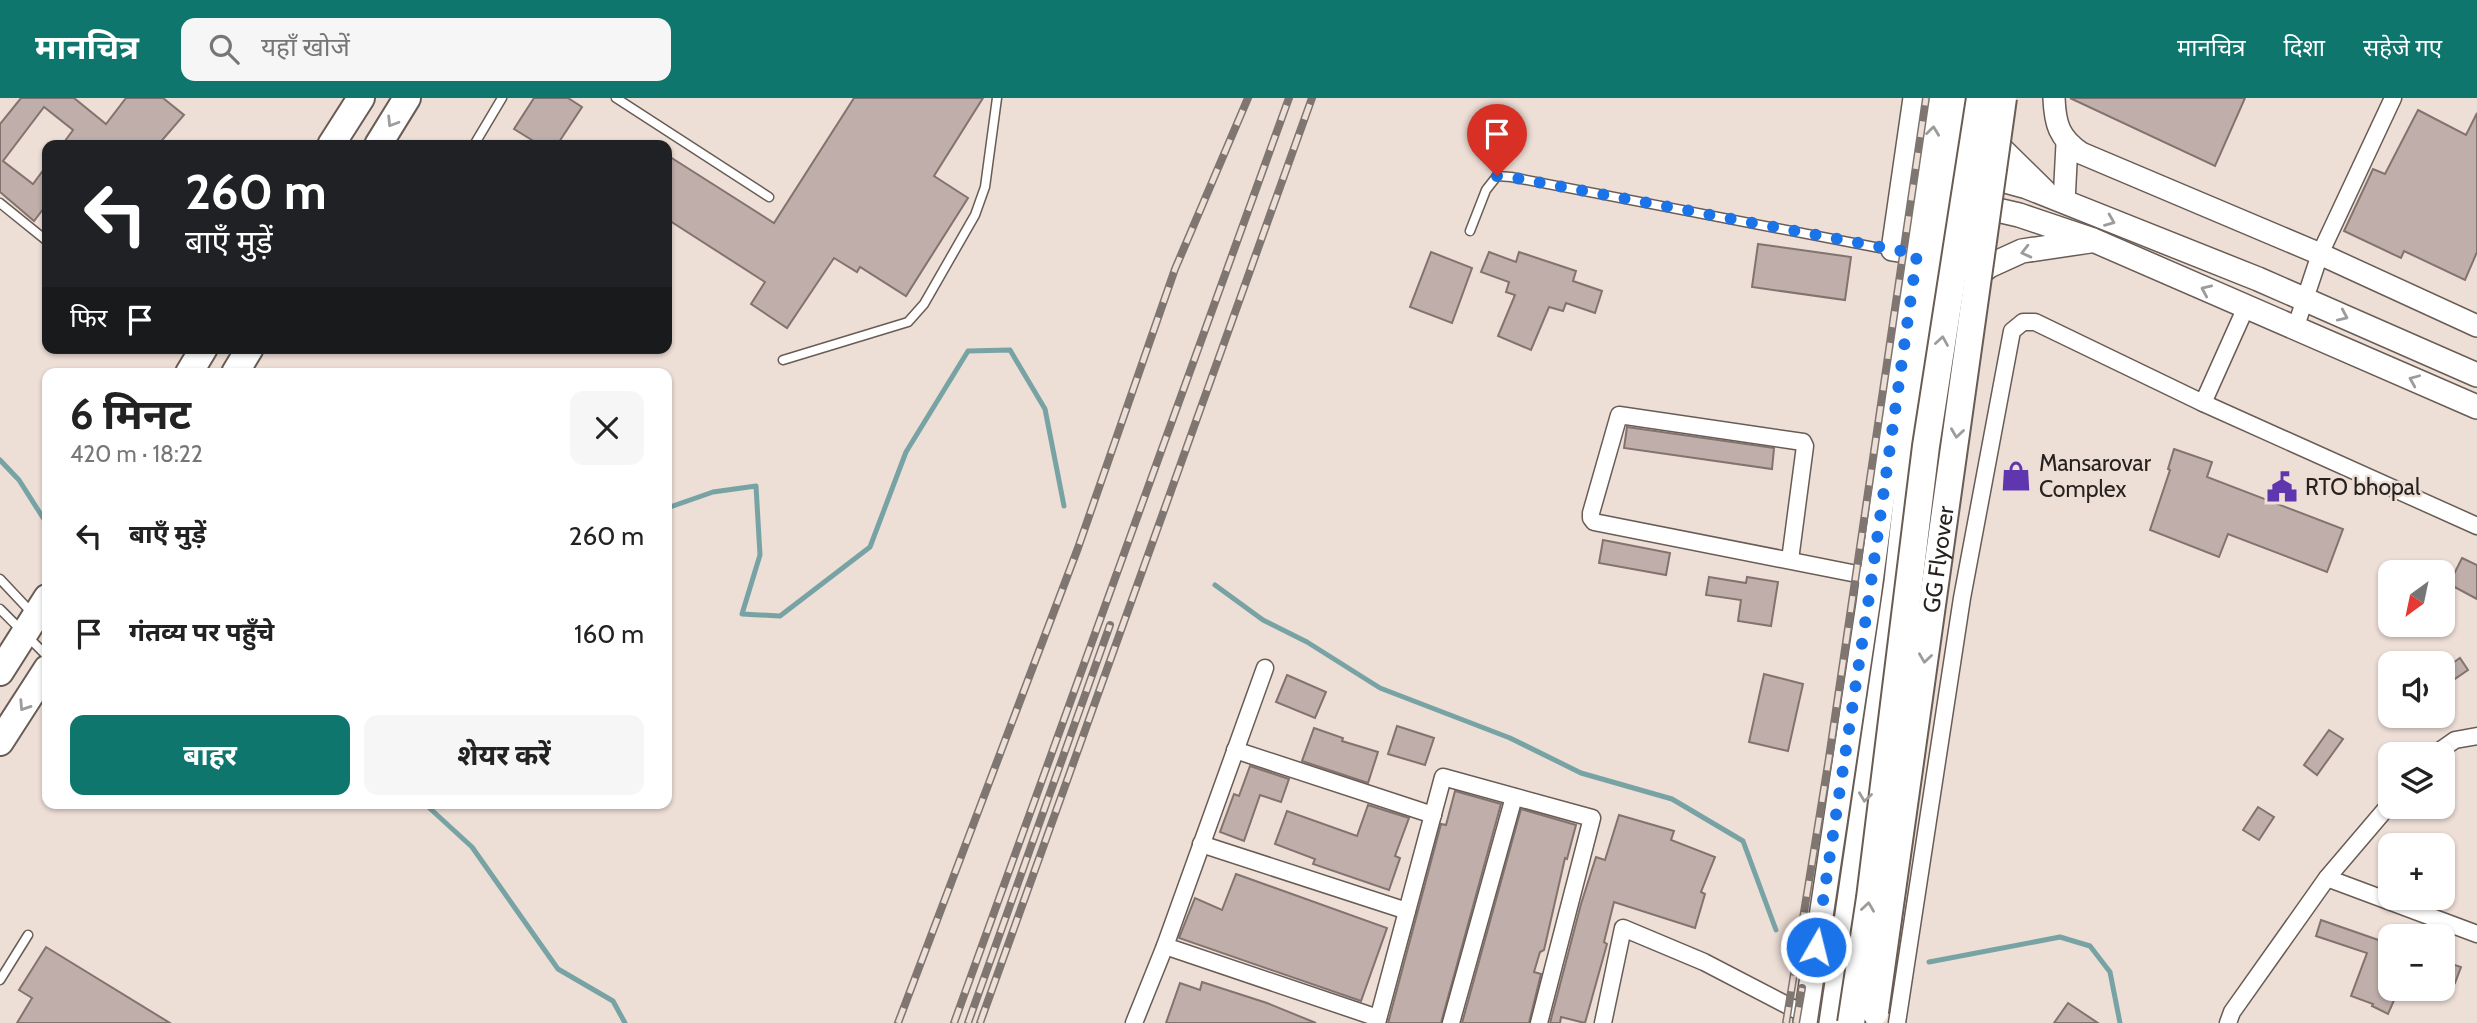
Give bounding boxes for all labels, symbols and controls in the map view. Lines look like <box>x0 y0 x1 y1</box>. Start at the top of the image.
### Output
search box <box>181 18 671 81</box>
text: मानचित्र <box>35 27 139 67</box>
icon: search <box>205 30 243 68</box>
text: यहाँ खोजें <box>261 31 350 63</box>
text: मानचित्र <box>2177 33 2246 62</box>
text: दिशा <box>2284 33 2325 62</box>
text: सहेजे गए <box>2363 33 2442 62</box>
pin <box>1467 104 1527 176</box>
one-way arrow <box>388 114 401 127</box>
icon: arrive <box>1478 115 1516 153</box>
one-way arrow <box>1925 125 1940 137</box>
text: 260 m <box>185 162 327 221</box>
icon: left <box>70 168 161 259</box>
one-way arrow <box>2103 213 2115 227</box>
text: बाएँ मुड़ें <box>185 222 273 261</box>
one-way arrow <box>2020 244 2032 258</box>
one-way arrow <box>2201 284 2213 298</box>
icon: arrive <box>121 301 159 339</box>
text: फिर <box>70 302 107 334</box>
one-way arrow <box>2336 308 2348 322</box>
one-way arrow <box>1934 336 1949 347</box>
one-way arrow <box>2409 374 2422 388</box>
text: 6 मिनट <box>70 388 191 440</box>
button: close <box>570 391 644 465</box>
one-way arrow <box>1950 427 1965 438</box>
text: 420 m · 18:22 <box>70 440 203 468</box>
place label: Mansarovar Complex <box>2039 449 2152 503</box>
shop icon: Mansarovar Complex <box>1999 459 2033 493</box>
public building icon: RTO bhopal <box>2265 470 2299 504</box>
place label: RTO bhopal <box>2305 473 2421 501</box>
street label: GG Flyover <box>1917 504 1960 615</box>
icon: left <box>70 517 108 555</box>
text: बाएँ मुड़ें <box>129 518 206 550</box>
text: 260 m <box>569 520 644 552</box>
north arrow <box>2378 560 2455 637</box>
map controls <box>2378 560 2455 1001</box>
icon: arrive <box>70 615 108 653</box>
text: गंतव्य पर पहुँचे <box>129 616 274 648</box>
text: 160 m <box>574 618 644 650</box>
button: sound <box>2378 651 2455 728</box>
one-way arrow <box>1918 652 1933 664</box>
one-way arrow <box>19 698 32 711</box>
button: बाहर <box>70 715 350 795</box>
button: शेयर करें <box>364 715 644 795</box>
button: layers <box>2378 742 2455 819</box>
one-way arrow <box>1858 792 1873 803</box>
button: + <box>2378 833 2455 910</box>
one-way arrow <box>1861 901 1876 913</box>
position arrow <box>1779 910 1853 984</box>
button: − <box>2378 924 2455 1001</box>

